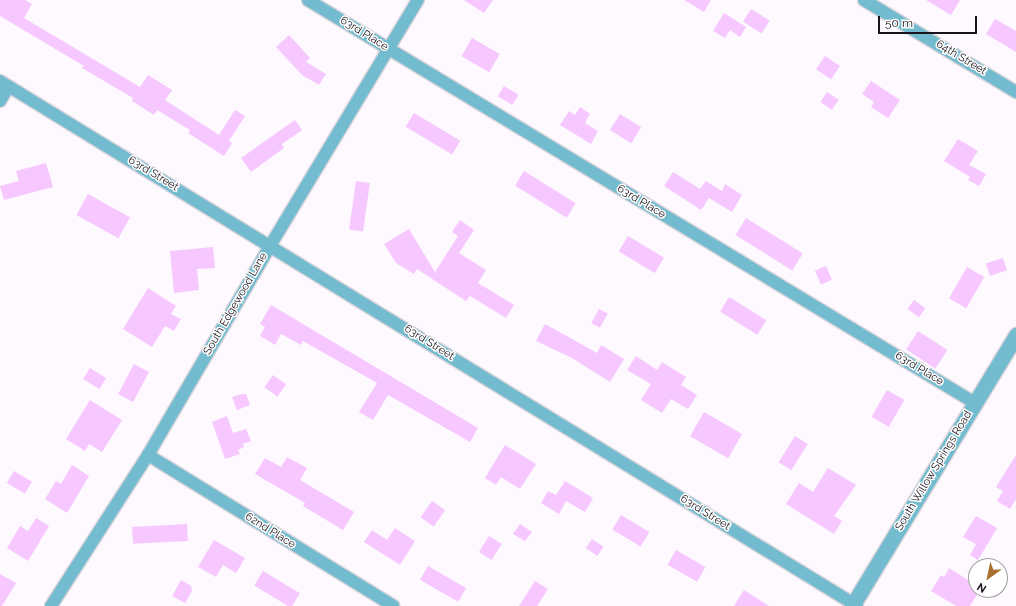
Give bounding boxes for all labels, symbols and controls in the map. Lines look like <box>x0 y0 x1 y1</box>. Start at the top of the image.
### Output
scale bar <box>880 8 979 34</box>
street label: 63rd Place <box>338 14 390 54</box>
text: 50 m <box>885 16 913 30</box>
street label: 64th Street <box>934 38 988 78</box>
street label: 63rd Street <box>125 154 181 194</box>
street label: 63rd Place <box>614 182 668 222</box>
street label: South Edgewood Lane <box>201 251 271 357</box>
street label: 63rd Street <box>402 322 456 364</box>
street label: 63rd Place <box>892 349 946 389</box>
street label: South Willow Springs Road <box>893 408 975 534</box>
street label: 63rd Street <box>678 492 732 534</box>
street label: 62nd Place <box>242 510 298 552</box>
north arrow <box>968 558 1008 598</box>
text: N <box>975 580 989 595</box>

